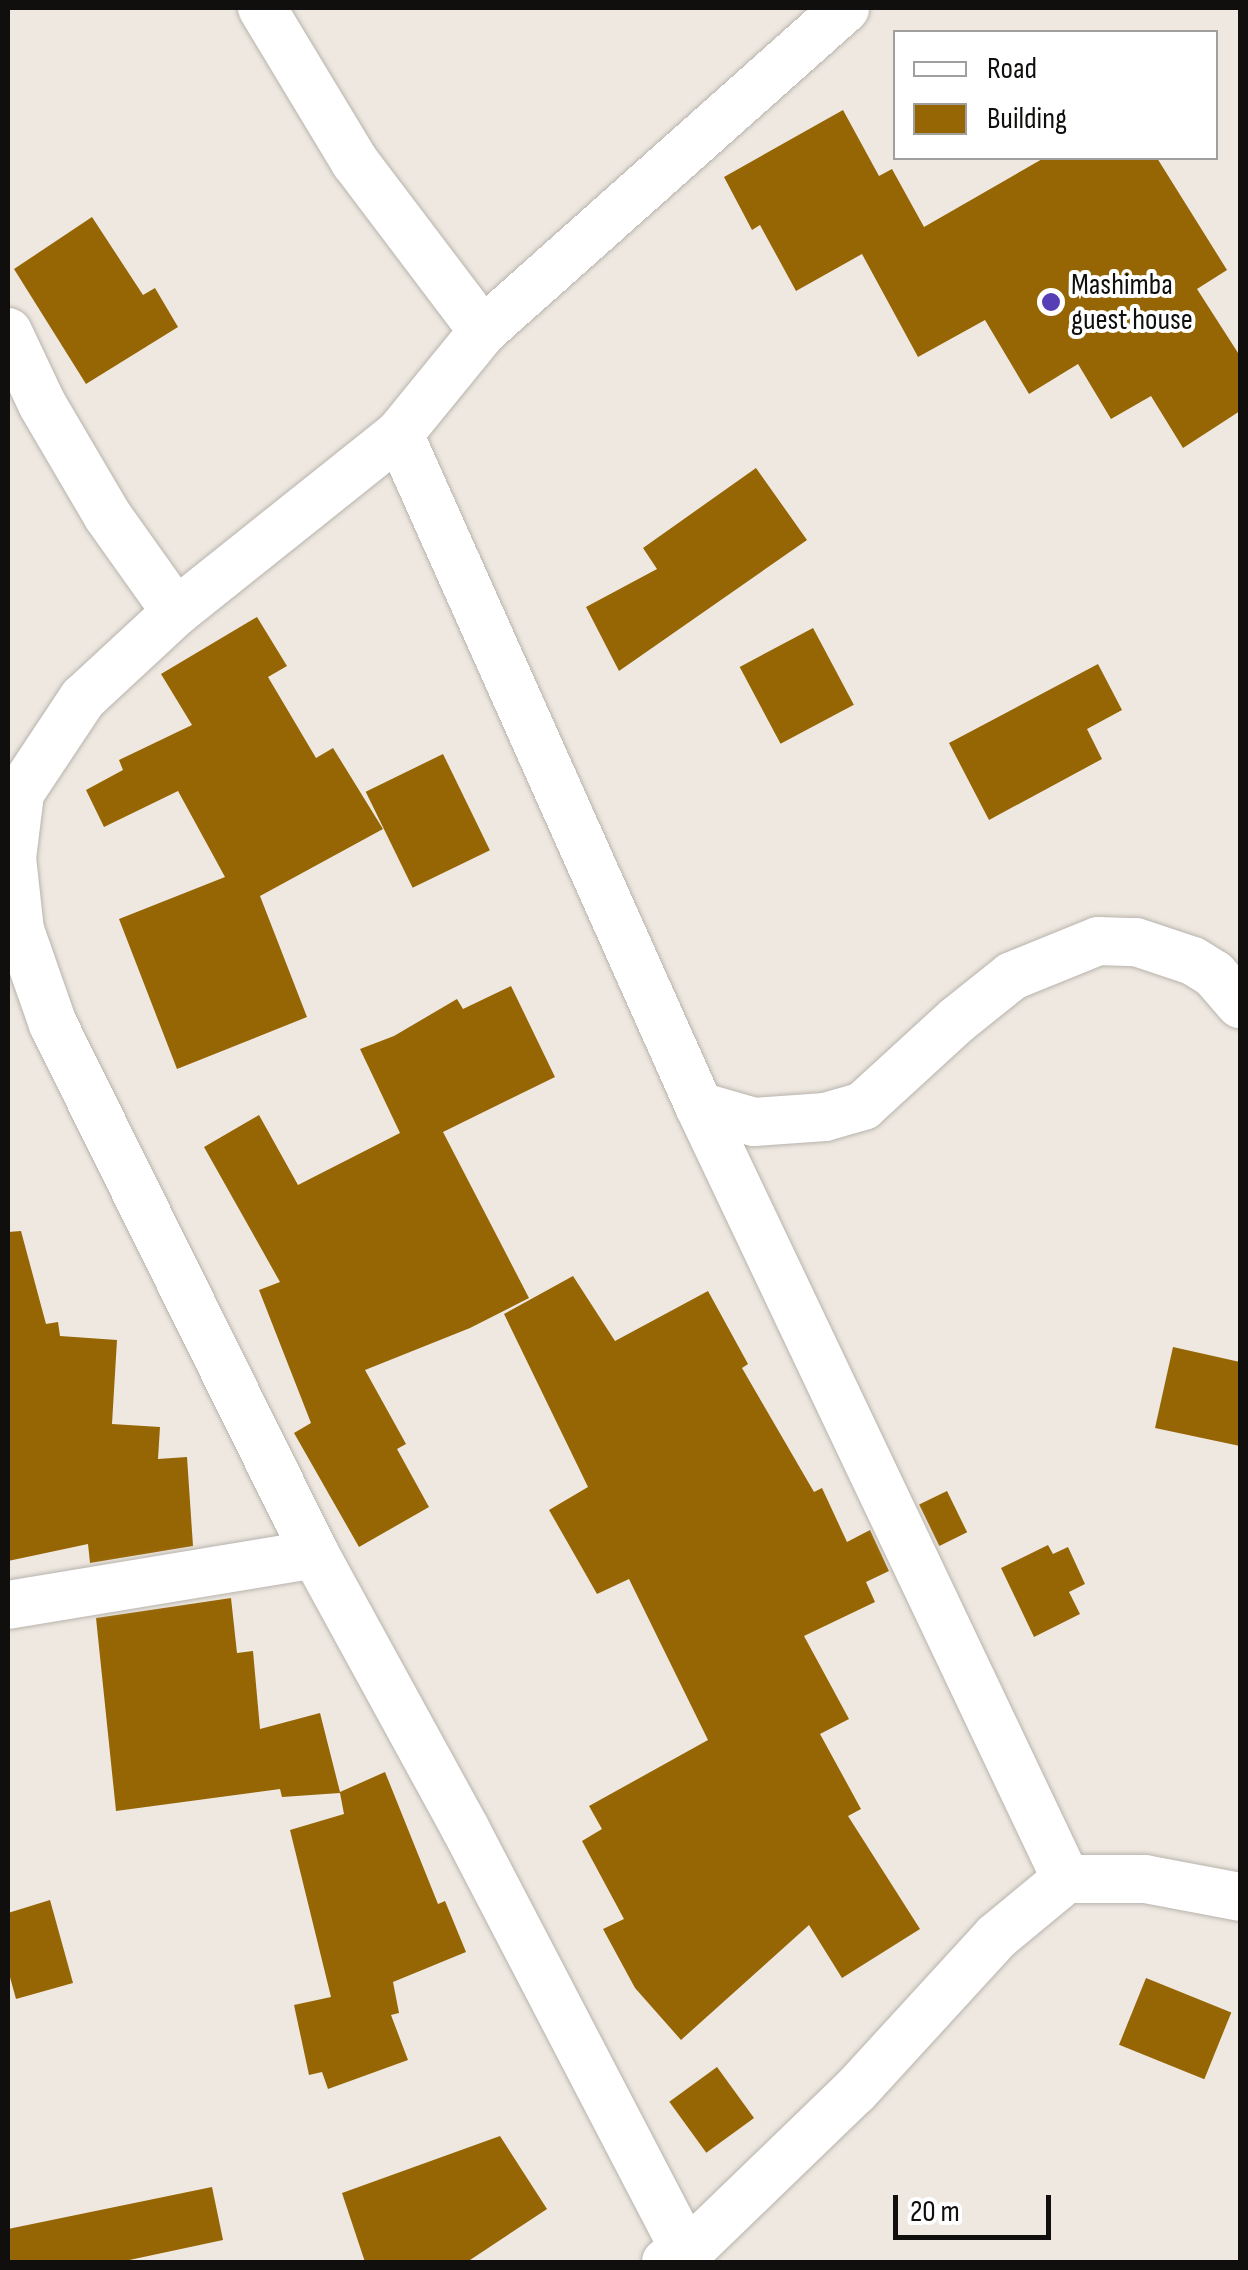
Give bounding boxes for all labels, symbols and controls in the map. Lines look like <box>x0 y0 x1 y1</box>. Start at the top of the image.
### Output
legend <box>893 30 1218 160</box>
text: Road <box>987 51 1037 87</box>
text: Building <box>987 101 1067 137</box>
place label: Mashimba guest house <box>1071 267 1193 338</box>
marker: Mashimba guest house <box>1040 291 1062 313</box>
scale bar <box>898 2175 1056 2237</box>
text: 20 m <box>910 2194 960 2230</box>

